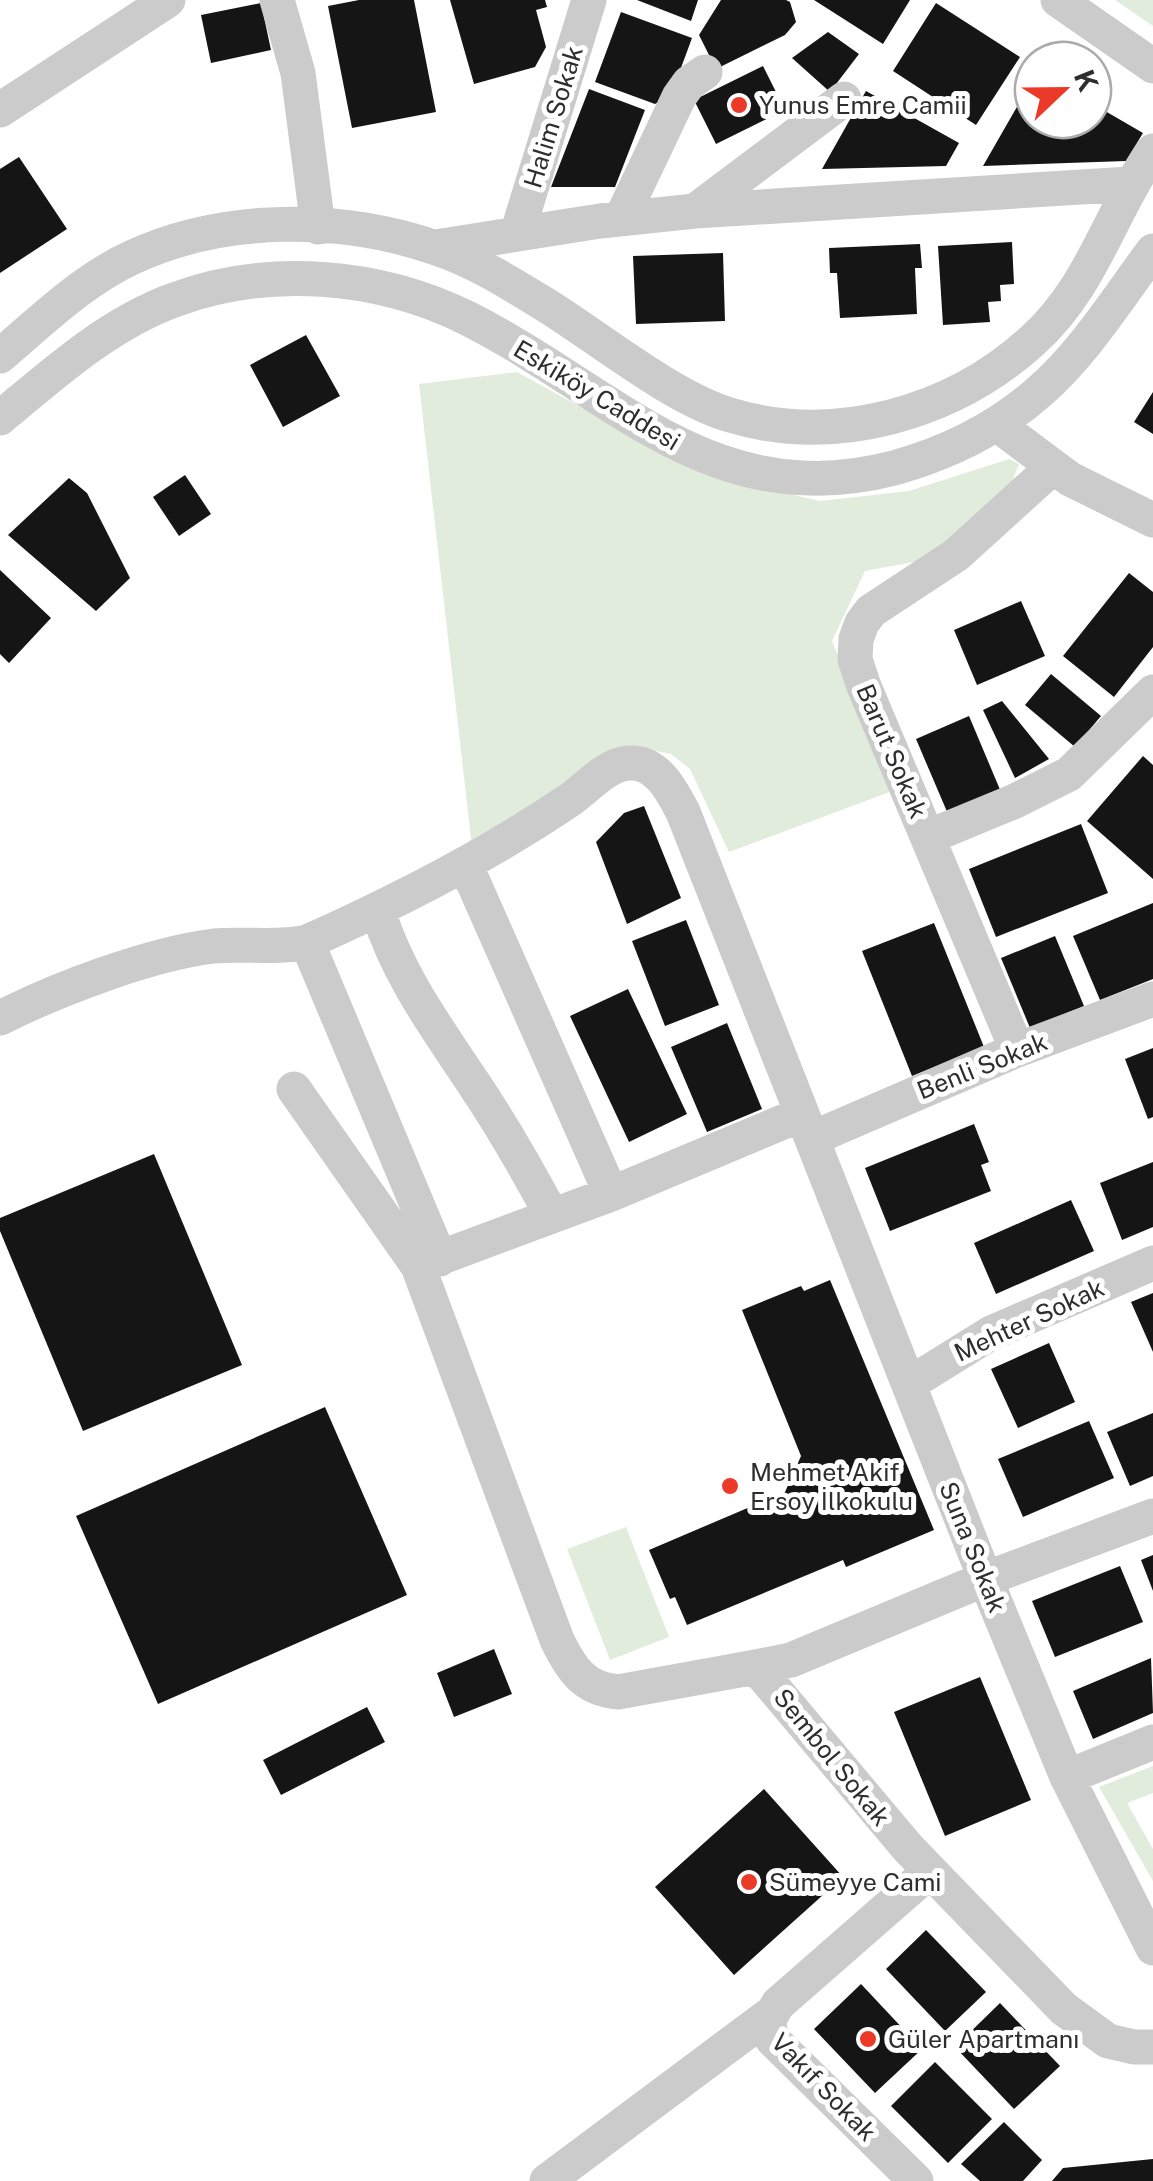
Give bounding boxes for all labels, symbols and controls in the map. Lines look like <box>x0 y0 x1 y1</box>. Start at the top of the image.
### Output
north arrow <box>1013 40 1113 140</box>
street label: Halim Sokak <box>517 42 589 192</box>
text: K <box>1068 65 1106 96</box>
place label: Yunus Emre Camii <box>759 90 967 120</box>
marker: Yunus Emre Camii <box>728 94 750 116</box>
street label: Eskiköy Caddesi <box>508 334 686 456</box>
street label: Barut Sokak <box>850 679 934 823</box>
street label: Benli Sokak <box>913 1026 1051 1106</box>
street label: Mehter Sokak <box>949 1272 1109 1368</box>
place label: Mehmet Akif Ersoy İlkokulu <box>750 1457 913 1516</box>
marker: Mehmet Akif Ersoy İlkokulu <box>719 1475 741 1497</box>
street label: Suna Sokak <box>933 1477 1013 1617</box>
street label: Sembol Sokak <box>768 1682 896 1832</box>
place label: Sümeyye Cami <box>769 1867 942 1897</box>
marker: Sümeyye Cami <box>738 1871 760 1893</box>
place label: Güler Apartmanı <box>888 2024 1079 2054</box>
street label: Vakıf Sokak <box>765 2027 883 2147</box>
marker: Güler Apartmanı <box>857 2028 879 2050</box>

